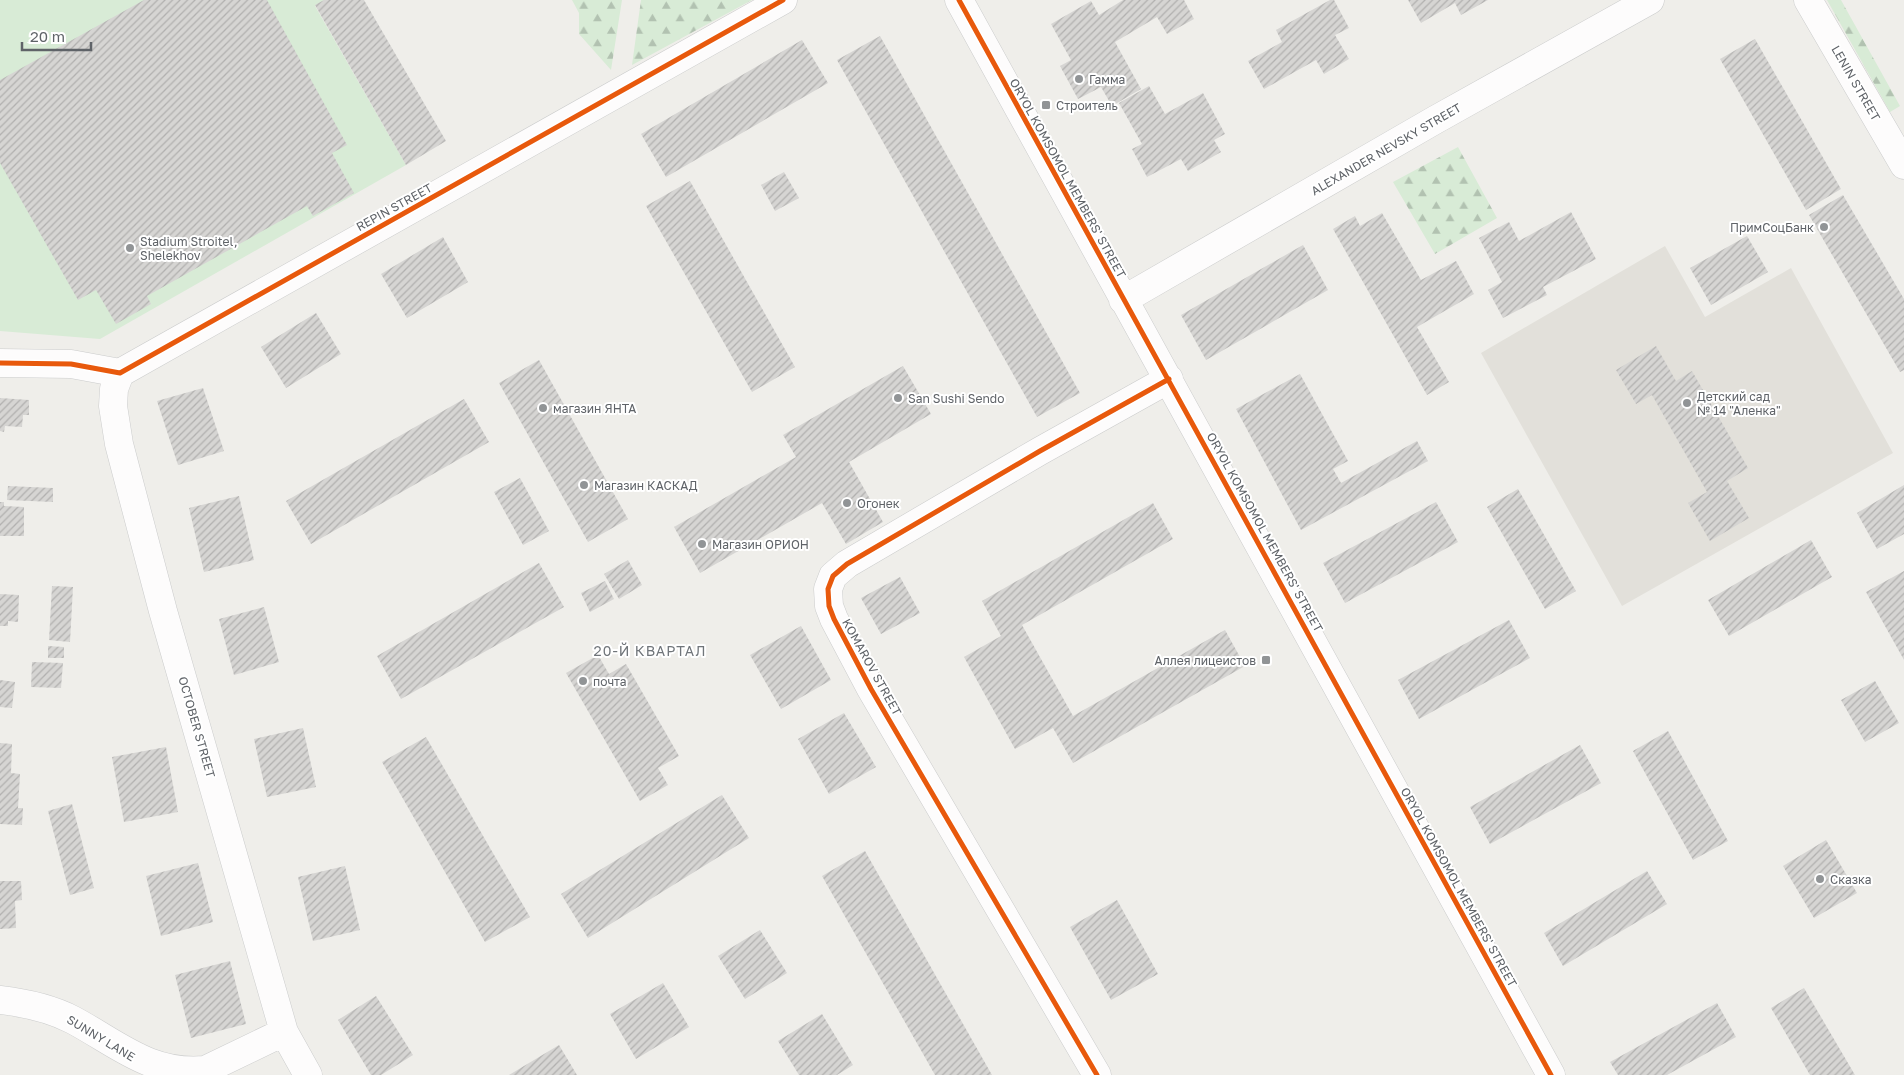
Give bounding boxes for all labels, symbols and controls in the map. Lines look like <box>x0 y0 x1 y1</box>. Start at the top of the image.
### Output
scale bar <box>22 20 91 52</box>
text: 20 m <box>30 27 65 45</box>
street label: LENIN STREET <box>1828 43 1884 124</box>
place label: Гамма <box>1089 72 1125 87</box>
marker: Гамма <box>1073 73 1085 85</box>
street label: ORYOL KOMSOMOL MEMBERS' STREET <box>1007 76 1130 281</box>
place label: Строитель <box>1056 98 1118 113</box>
marker: Строитель <box>1040 99 1052 111</box>
street label: ALEXANDER NEVSKY STREET <box>1308 99 1464 198</box>
street label: REPIN STREET <box>353 180 435 234</box>
place label: ПримСоцБанк <box>1730 220 1814 235</box>
marker: ПримСоцБанк <box>1818 221 1830 233</box>
place label: Stadium Stroitel, Shelekhov <box>140 234 238 263</box>
marker: Stadium Stroitel, Shelekhov <box>124 242 136 254</box>
place label: Детский сад № 14 "Аленка" <box>1697 389 1781 418</box>
place label: San Sushi Sendo <box>908 391 1004 406</box>
marker: San Sushi Sendo <box>892 392 904 404</box>
marker: Детский сад № 14 "Аленка" <box>1681 397 1693 409</box>
place label: магазин ЯНТА <box>553 401 636 416</box>
marker: магазин ЯНТА <box>537 402 549 414</box>
street label: ORYOL KOMSOMOL MEMBERS' STREET <box>1204 430 1327 635</box>
place label: Магазин КАСКАД <box>594 478 698 493</box>
marker: Магазин КАСКАД <box>578 479 590 491</box>
place label: Огонек <box>857 496 900 511</box>
marker: Огонек <box>841 497 853 509</box>
place label: Магазин ОРИОН <box>712 537 809 552</box>
marker: Магазин ОРИОН <box>696 538 708 550</box>
street label: KOMAROV STREET <box>839 616 905 719</box>
district label: 20-Й КВАРТАЛ <box>594 642 706 659</box>
place label: Аллея лицеистов <box>1155 653 1256 668</box>
marker: Аллея лицеистов <box>1260 654 1272 666</box>
place label: почта <box>593 674 626 689</box>
street label: OCTOBER STREET <box>175 675 219 780</box>
marker: почта <box>577 675 589 687</box>
street label: ORYOL KOMSOMOL MEMBERS' STREET <box>1398 785 1521 990</box>
place label: Сказка <box>1830 872 1872 887</box>
marker: Сказка <box>1814 873 1826 885</box>
street label: SUNNY LANE <box>64 1012 138 1064</box>

